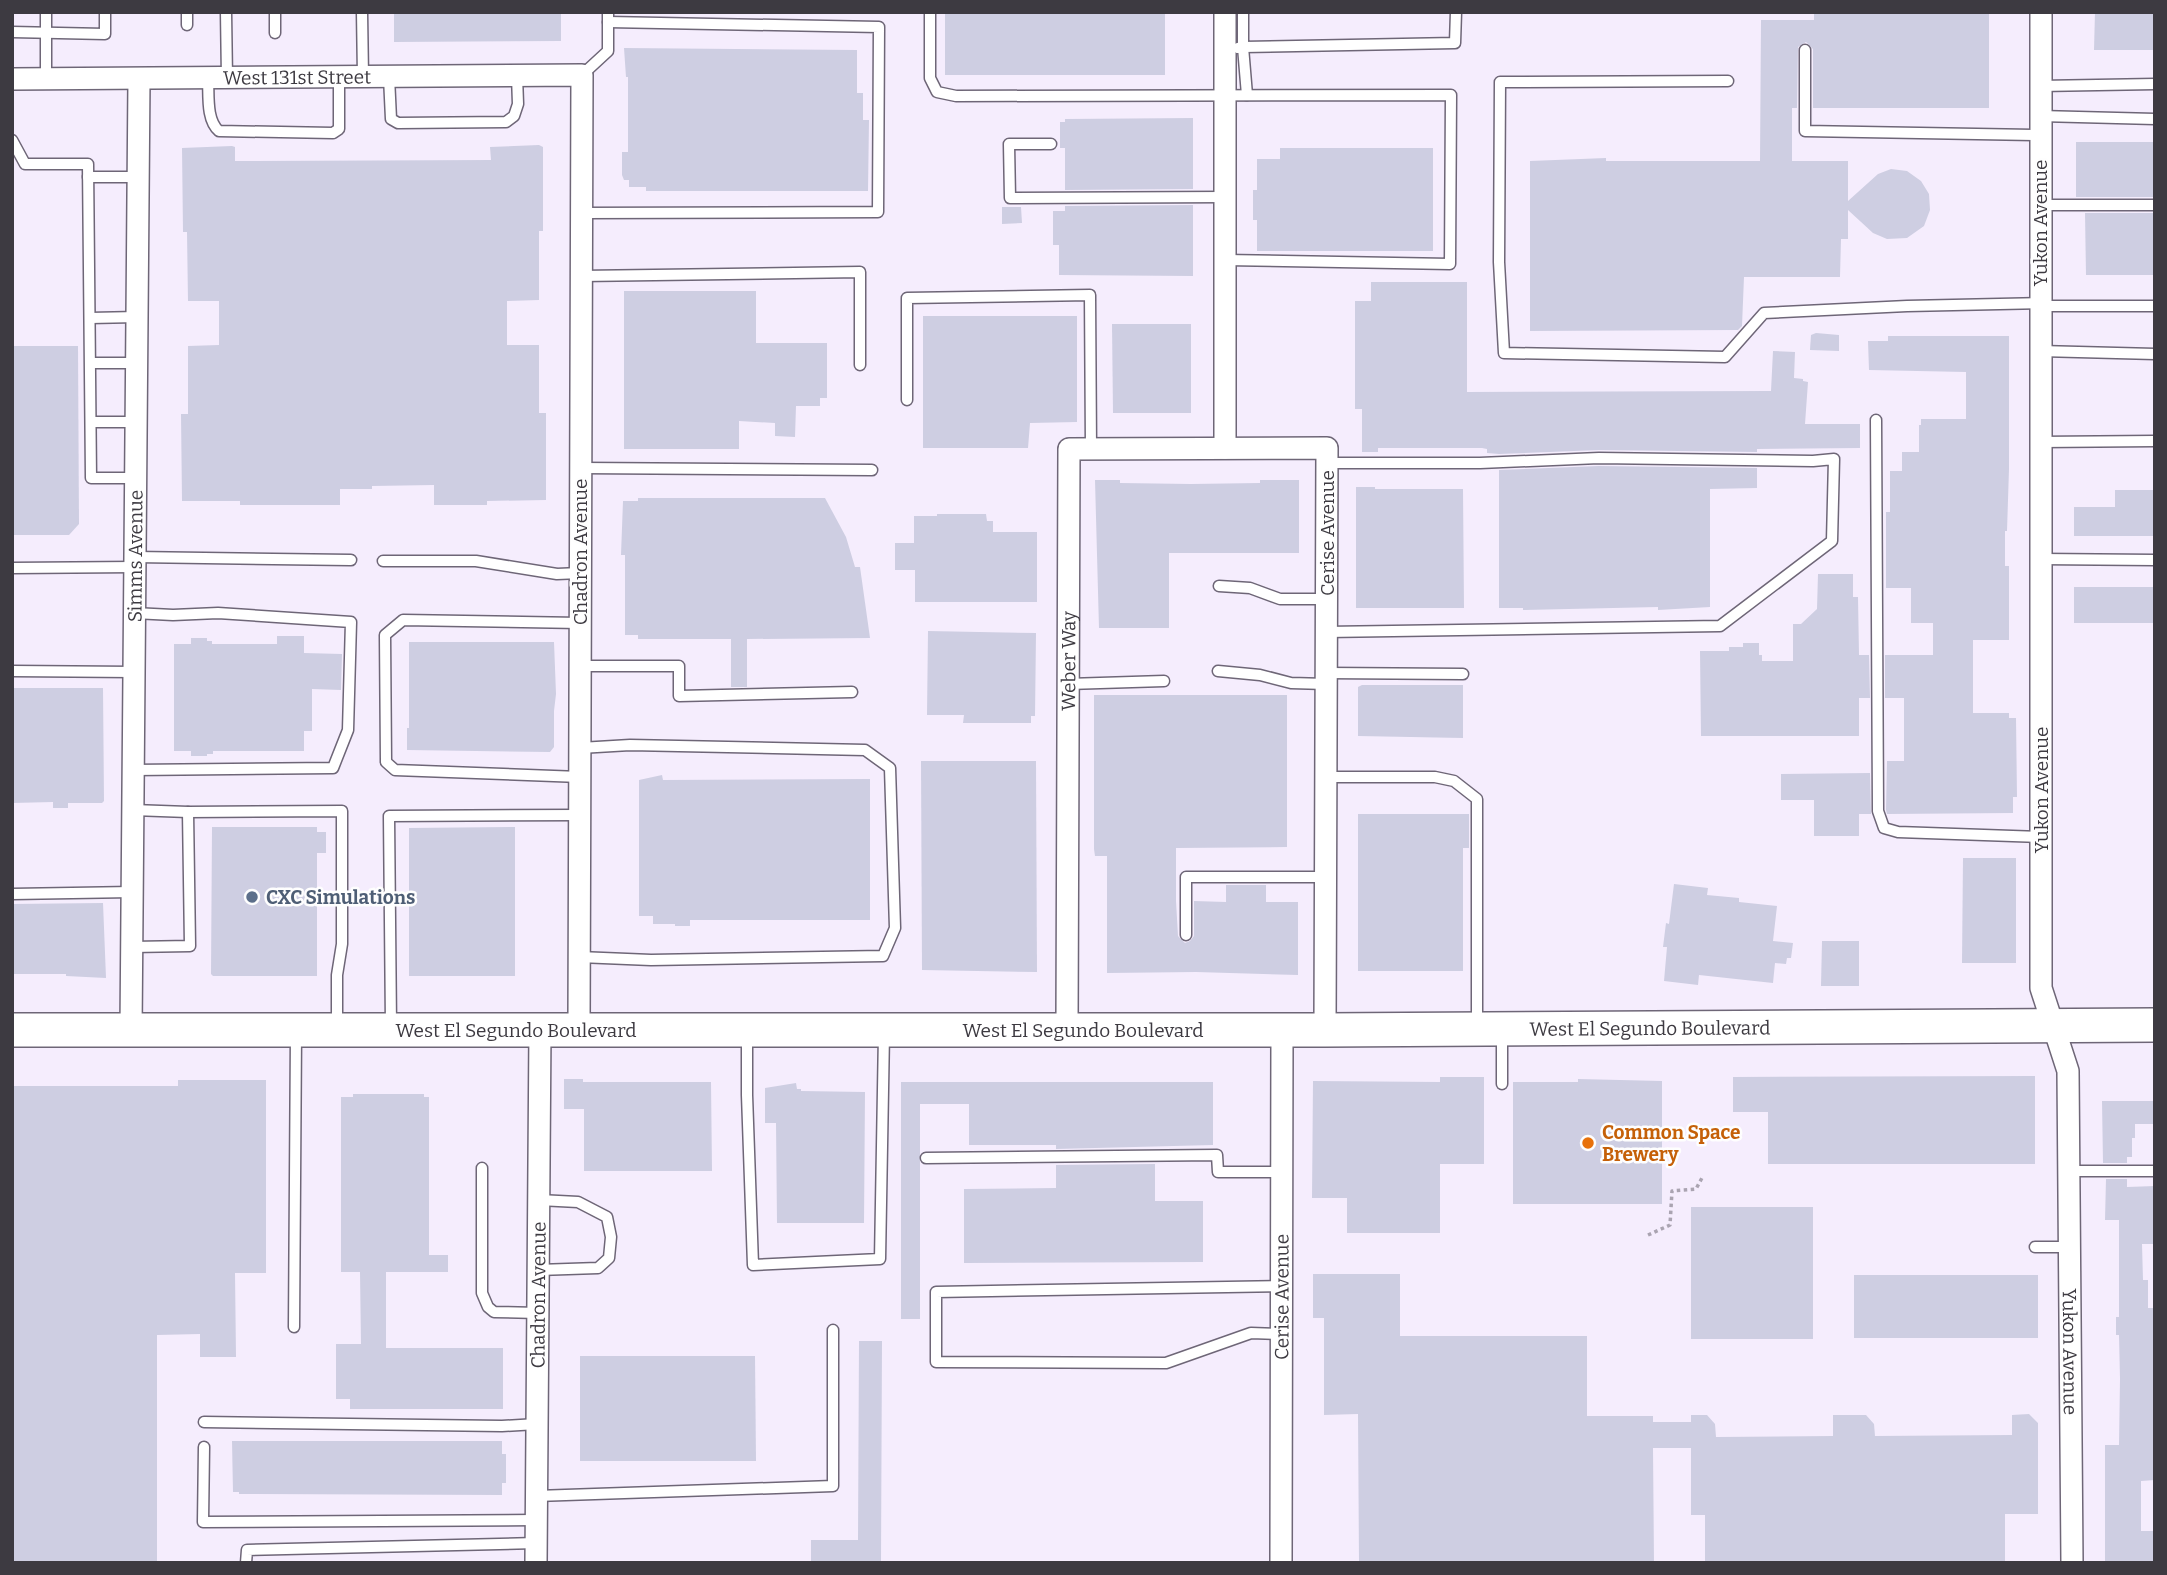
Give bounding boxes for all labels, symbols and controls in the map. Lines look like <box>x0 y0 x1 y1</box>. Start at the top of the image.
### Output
street label: West 131st Street <box>223 65 371 90</box>
street label: Yukon Avenue <box>2029 160 2052 286</box>
street label: Cerise Avenue <box>1316 470 1339 596</box>
street label: Chadron Avenue <box>569 479 592 625</box>
street label: Simms Avenue <box>123 490 148 622</box>
street label: Weber Way <box>1057 610 1080 711</box>
street label: Yukon Avenue <box>2030 727 2053 853</box>
place label: CXC Simulations <box>266 886 415 909</box>
marker: CXC Simulations <box>244 889 260 905</box>
street label: West El Segundo Boulevard <box>1529 1016 1771 1041</box>
street label: West El Segundo Boulevard <box>396 1019 637 1042</box>
street label: West El Segundo Boulevard <box>963 1019 1204 1042</box>
place label: Common Space Brewery <box>1602 1121 1741 1166</box>
marker: Common Space Brewery <box>1580 1135 1596 1151</box>
street label: Chadron Avenue <box>526 1222 551 1369</box>
street label: Cerise Avenue <box>1270 1234 1294 1360</box>
street label: Yukon Avenue <box>2058 1288 2082 1415</box>

